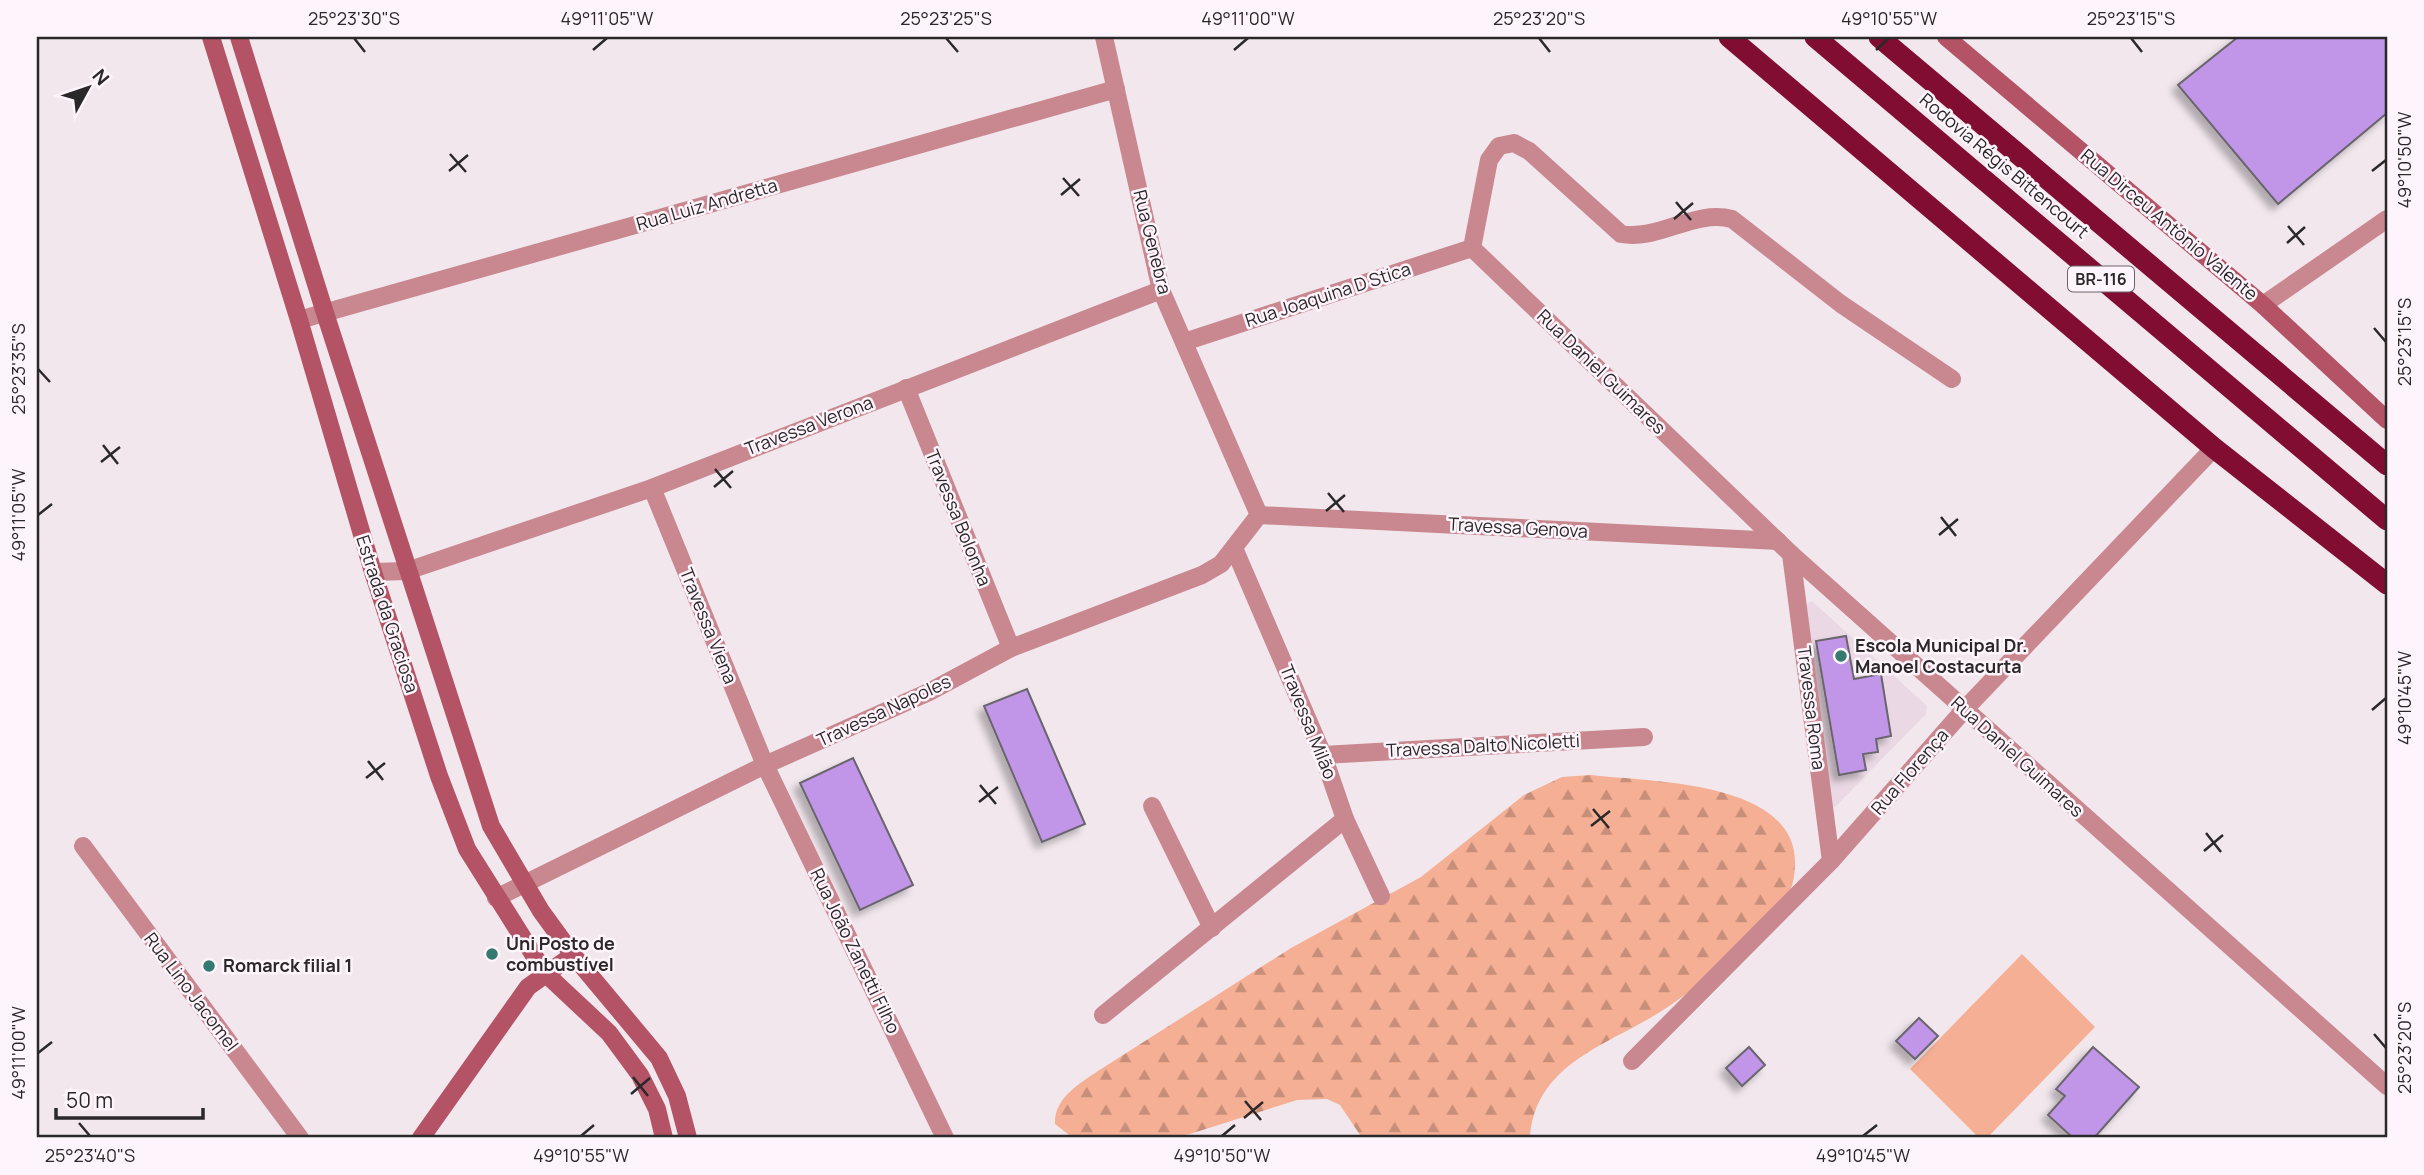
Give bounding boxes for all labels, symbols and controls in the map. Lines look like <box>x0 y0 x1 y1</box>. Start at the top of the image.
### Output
text: 25°23'30"S <box>308 6 400 30</box>
text: 49°11'05"W <box>561 6 654 30</box>
text: 25°23'25"S <box>900 6 992 30</box>
text: 49°11'00"W <box>1201 6 1295 30</box>
text: 25°23'20"S <box>1493 6 1585 30</box>
text: 49°10'55"W <box>1841 6 1937 30</box>
text: 25°23'15"S <box>2087 6 2175 30</box>
north arrow <box>52 52 122 122</box>
text: N <box>87 63 115 91</box>
street label: Rodovia Régis Bittencourt <box>1915 87 2094 243</box>
text: 49°10'50"W <box>2392 111 2416 208</box>
street label: Rua Dirceu Antônio Valente <box>2076 143 2263 305</box>
street label: Rua Luiz Andretta <box>633 172 780 236</box>
street label: Rua Genebra <box>1128 187 1177 296</box>
street label: Rua Joaquina D Stica <box>1242 256 1413 332</box>
road number: BR-116 <box>2068 266 2134 292</box>
text: 25°23'15"S <box>2392 298 2416 386</box>
street label: Rua Daniel Guimares <box>1532 304 1671 439</box>
text: 25°23'35"S <box>6 323 30 415</box>
street label: Travessa Verona <box>741 390 876 461</box>
street label: Travessa Bolonha <box>921 446 997 589</box>
text: 49°11'05"W <box>6 468 30 561</box>
street label: Travessa Genova <box>1448 511 1589 543</box>
street label: Estrada da Graciosa <box>351 532 425 696</box>
street label: Travessa Viena <box>675 564 743 687</box>
place label: Escola Municipal Dr. Manoel Costacurta <box>1855 633 2028 678</box>
street label: Travessa Roma <box>1792 645 1831 771</box>
marker: Escola Municipal Dr. Manoel Costacurta <box>1833 648 1849 664</box>
text: 49°10'45"W <box>2392 651 2416 745</box>
street label: Travessa Milão <box>1275 661 1343 782</box>
street label: Travessa Napoles <box>813 669 954 752</box>
street label: Rua Daniel Guimares <box>1946 690 2089 822</box>
street label: Rua Florença <box>1865 723 1953 819</box>
street label: Travessa Dalto Nicoletti <box>1385 728 1580 762</box>
street label: Rua João Zanetti Filho <box>805 864 906 1037</box>
street label: Rua Lino Jacomel <box>139 927 244 1056</box>
place label: Uni Posto de combustível <box>506 931 615 976</box>
marker: Uni Posto de combustível <box>484 946 500 962</box>
place label: Romarck filial 1 <box>223 953 352 977</box>
marker: Romarck filial 1 <box>201 958 217 974</box>
text: 25°23'20"S <box>2392 1002 2416 1094</box>
text: 49°11'00"W <box>6 1006 30 1100</box>
scale bar <box>56 1077 203 1121</box>
text: 50 m <box>66 1086 113 1114</box>
text: 25°23'40"S <box>45 1143 135 1167</box>
text: 49°10'55"W <box>533 1143 629 1167</box>
text: 49°10'50"W <box>1174 1143 1271 1167</box>
text: 49°10'45"W <box>1816 1143 1910 1167</box>

